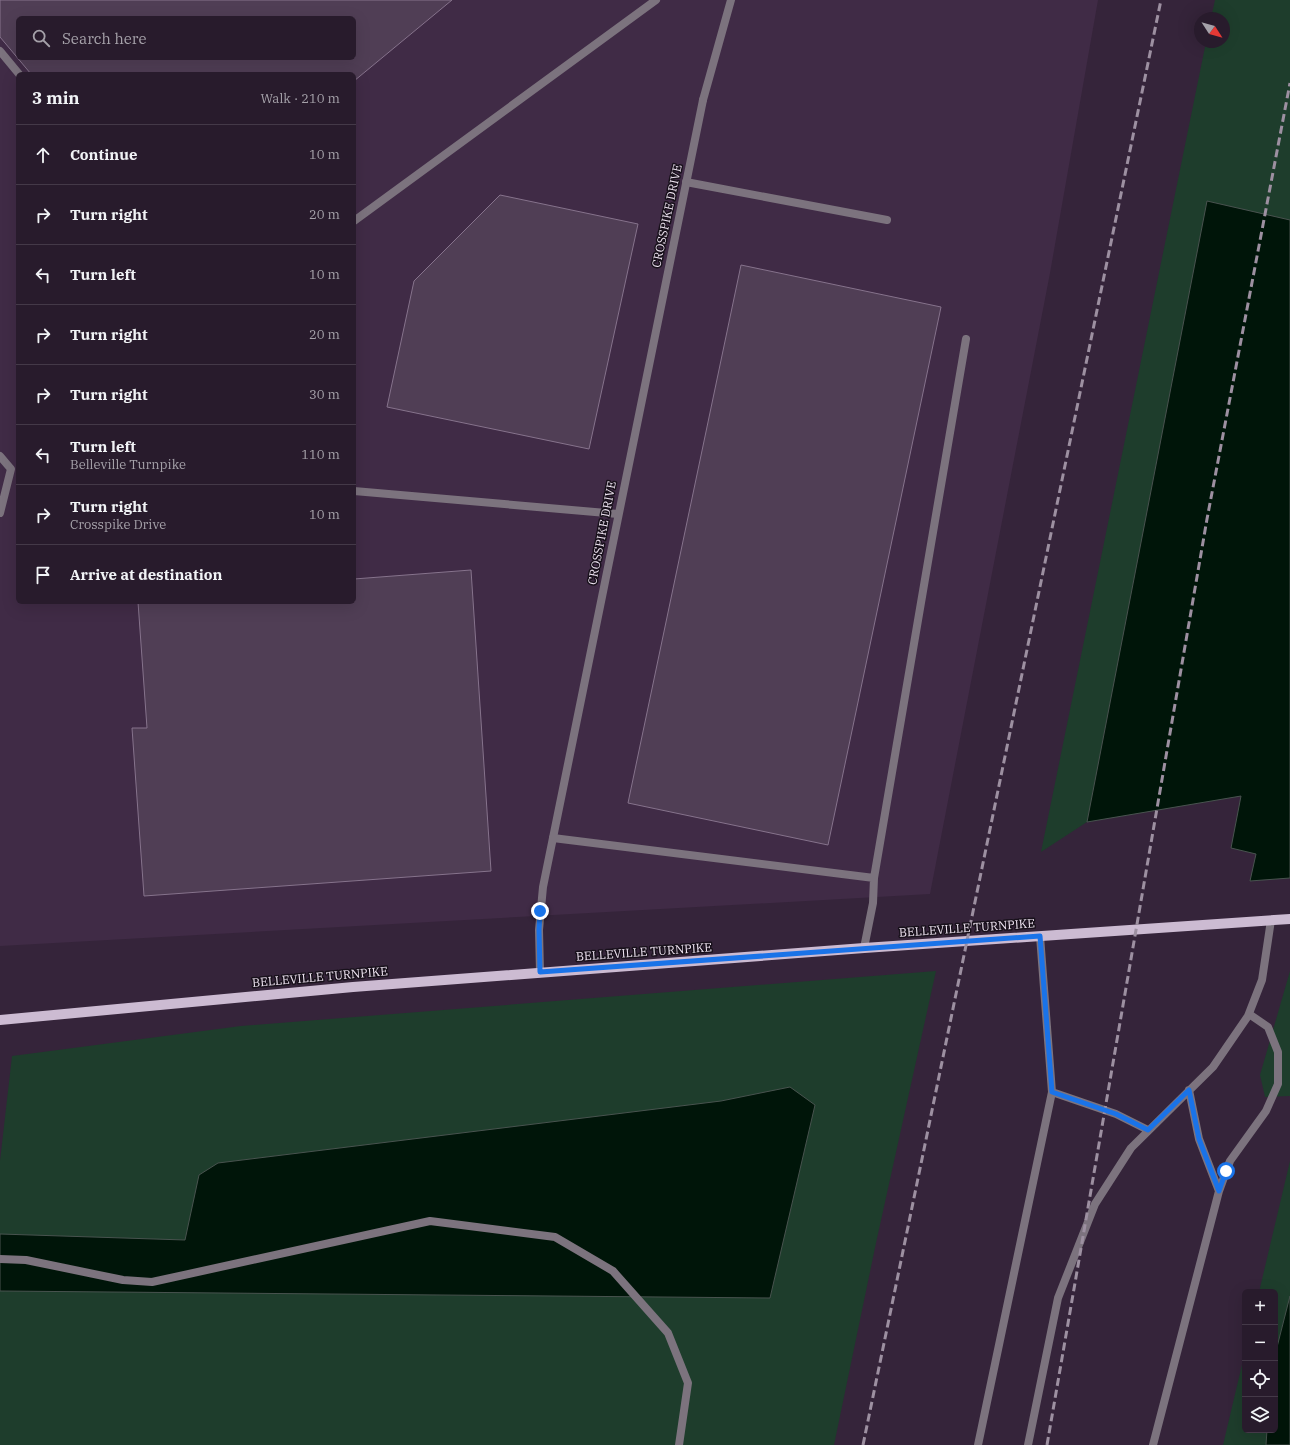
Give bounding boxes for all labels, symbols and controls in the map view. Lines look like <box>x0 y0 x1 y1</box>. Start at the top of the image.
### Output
north arrow <box>1194 12 1230 48</box>
search box <box>16 16 356 60</box>
icon: search <box>30 27 52 49</box>
text: Search here <box>62 29 147 48</box>
text: 3 min <box>32 87 80 109</box>
text: Walk · 210 m <box>261 90 340 107</box>
icon: ahead <box>32 144 54 166</box>
text: Continue <box>70 145 137 164</box>
text: 10 m <box>309 146 340 163</box>
street label: CROSSPIKE DRIVE <box>648 163 685 269</box>
icon: right <box>32 204 54 226</box>
text: Turn right <box>70 205 148 224</box>
text: 20 m <box>309 206 340 223</box>
icon: left <box>32 264 54 286</box>
text: Turn left <box>70 265 136 284</box>
text: 10 m <box>309 266 340 283</box>
icon: right <box>32 324 54 346</box>
text: Turn right <box>70 325 148 344</box>
text: 20 m <box>309 326 340 343</box>
icon: right <box>32 384 54 406</box>
text: Turn right <box>70 385 148 404</box>
text: 30 m <box>309 386 340 403</box>
text: Turn left <box>70 437 136 456</box>
icon: left <box>32 444 54 466</box>
text: 110 m <box>301 446 340 463</box>
text: Belleville Turnpike <box>70 456 186 473</box>
street label: CROSSPIKE DRIVE <box>584 480 619 586</box>
text: Turn right <box>70 497 148 516</box>
icon: right <box>32 504 54 526</box>
text: 10 m <box>309 506 340 523</box>
text: Crosspike Drive <box>70 516 166 533</box>
icon: arrive <box>32 564 54 586</box>
text: Arrive at destination <box>70 565 222 584</box>
route end <box>531 902 549 920</box>
street label: BELLEVILLE TURNPIKE <box>898 915 1035 940</box>
street label: BELLEVILLE TURNPIKE <box>575 939 712 964</box>
street label: BELLEVILLE TURNPIKE <box>251 963 388 990</box>
route start <box>1217 1162 1235 1180</box>
map controls <box>1242 1289 1278 1433</box>
button: + <box>1242 1289 1278 1325</box>
button: − <box>1242 1325 1278 1361</box>
button: locate <box>1242 1361 1278 1397</box>
button: layers <box>1242 1397 1278 1433</box>

